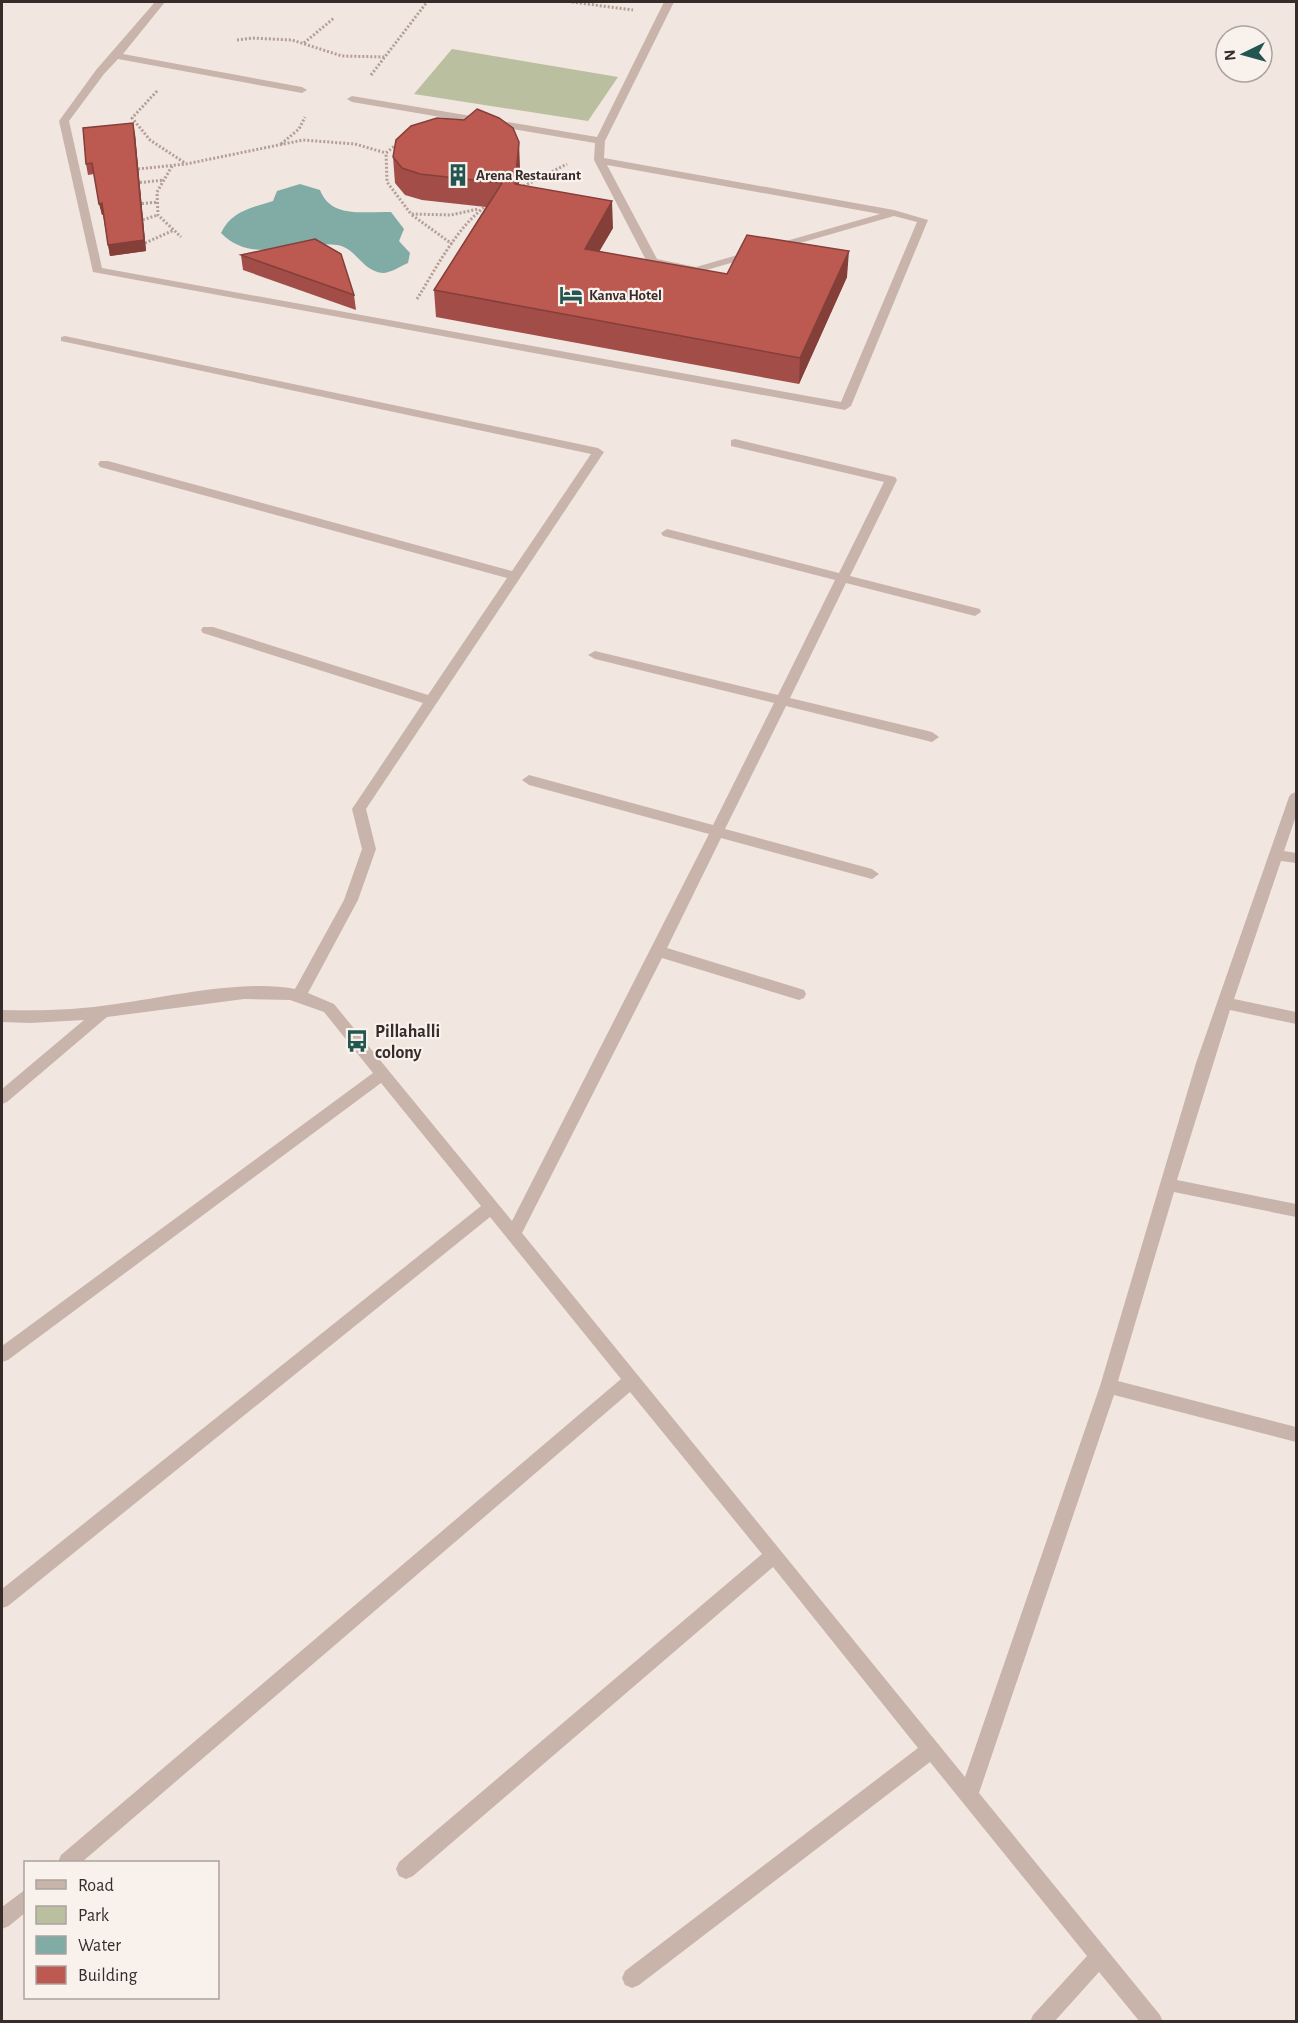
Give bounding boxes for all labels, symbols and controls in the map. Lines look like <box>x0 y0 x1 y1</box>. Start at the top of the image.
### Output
north arrow <box>1214 24 1274 84</box>
text: N <box>1222 49 1239 61</box>
building icon: Arena Restaurant <box>445 162 471 188</box>
place label: Arena Restaurant <box>476 168 581 183</box>
hotel icon: Kanva Hotel <box>558 282 584 308</box>
place label: Kanva Hotel <box>589 288 662 303</box>
place label: Pillahalli colony <box>375 1023 440 1062</box>
bus stop icon: Pillahalli colony <box>344 1028 370 1054</box>
legend <box>24 1861 219 1999</box>
text: Road <box>78 1877 114 1895</box>
text: Park <box>78 1907 110 1925</box>
text: Water <box>78 1937 121 1955</box>
text: Building <box>78 1967 138 1985</box>

